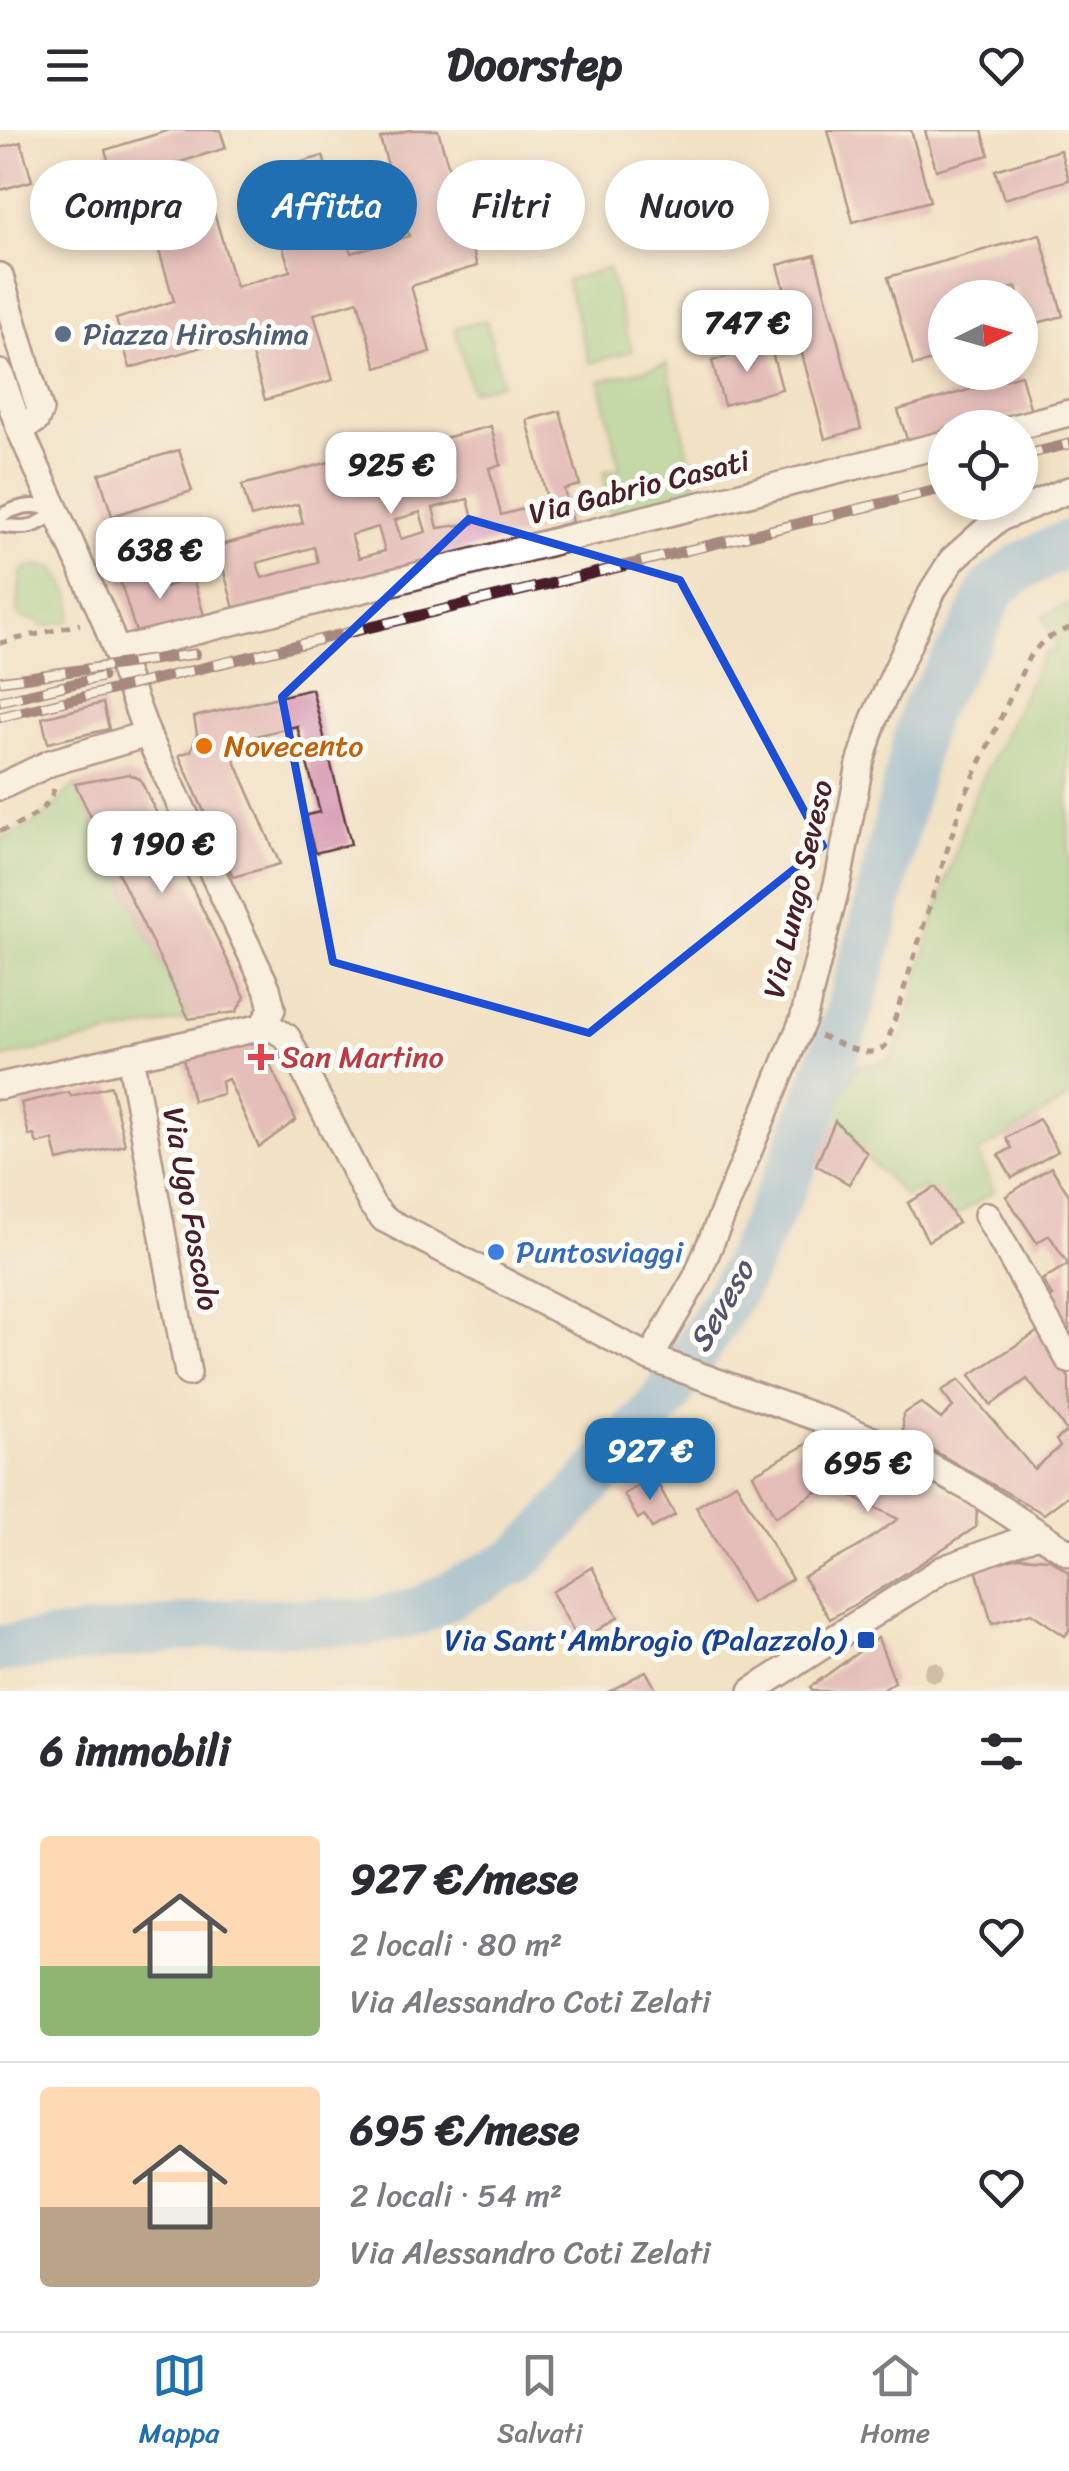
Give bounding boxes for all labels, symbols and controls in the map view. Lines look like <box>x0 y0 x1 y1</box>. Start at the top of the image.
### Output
text: Doorstep <box>447 25 622 105</box>
icon: menu <box>40 38 95 93</box>
icon: heart <box>974 38 1029 93</box>
chip: Compra <box>30 160 217 250</box>
chip: Affitta <box>237 160 417 250</box>
chip: Filtri <box>437 160 585 250</box>
chip: Nuovo <box>605 160 769 250</box>
north arrow <box>928 280 1038 390</box>
map controls <box>928 280 1038 520</box>
pin: 747 € <box>677 290 817 375</box>
text: 747 € <box>704 294 790 351</box>
place label: Piazza Hiroshima <box>83 307 309 361</box>
marker: Piazza Hiroshima <box>52 323 74 345</box>
button: locate <box>928 410 1038 520</box>
pin: 925 € <box>321 432 461 517</box>
street label: Via Gabrio Casati <box>523 433 757 540</box>
text: 925 € <box>347 436 435 493</box>
pin: 638 € <box>90 517 230 602</box>
text: 638 € <box>118 521 202 578</box>
place label: Novecento <box>224 719 363 773</box>
marker: Novecento <box>193 735 215 757</box>
street label: Via Lungo Seveso <box>747 775 849 1003</box>
pin: 1 190 € <box>70 811 254 896</box>
text: 1 190 € <box>109 815 215 872</box>
place label: San Martino <box>281 1030 444 1084</box>
marker: San Martino <box>250 1046 272 1068</box>
street label: Via Ugo Foscolo <box>147 1103 235 1315</box>
place label: Puntosviaggi <box>516 1225 685 1279</box>
marker: Puntosviaggi <box>485 1241 507 1263</box>
water label: Seveso <box>672 1248 772 1363</box>
pin: 927 € <box>580 1418 720 1503</box>
text: 927 € <box>607 1422 693 1479</box>
pin: 695 € <box>798 1430 938 1515</box>
text: 695 € <box>825 1434 911 1491</box>
place label: Via Sant'Ambrogio (Palazzolo) <box>445 1613 847 1667</box>
marker: Via Sant'Ambrogio (Palazzolo) <box>855 1629 877 1651</box>
text: 6 immobili <box>40 1714 230 1788</box>
icon: filters <box>974 1724 1029 1779</box>
text: 927 €/mese <box>350 1842 578 1916</box>
icon: home <box>120 1876 240 1996</box>
icon: heart <box>974 1909 1029 1964</box>
text: 2 locali · 80 m² <box>350 1916 562 1973</box>
text: Via Alessandro Coti Zelati <box>350 1973 711 2030</box>
text: 695 €/mese <box>350 2093 580 2167</box>
icon: home <box>120 2127 240 2247</box>
icon: heart <box>974 2160 1029 2215</box>
text: 2 locali · 54 m² <box>350 2167 562 2224</box>
text: Via Alessandro Coti Zelati <box>350 2224 711 2281</box>
tab: Mappa <box>139 2348 219 2457</box>
tab: Salvati <box>497 2348 583 2457</box>
tab: Home <box>860 2348 930 2457</box>

